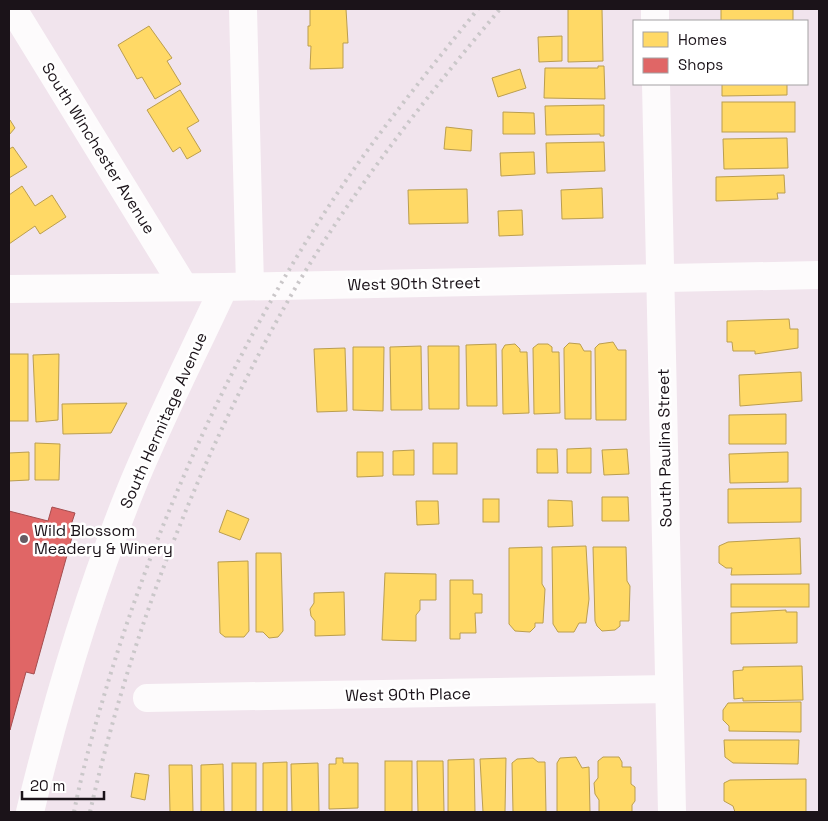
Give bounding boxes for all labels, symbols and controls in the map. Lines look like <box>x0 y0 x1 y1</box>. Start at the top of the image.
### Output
legend <box>633 20 808 85</box>
text: Homes <box>678 30 727 49</box>
text: Shops <box>678 55 723 74</box>
street label: South Winchester Avenue <box>37 59 160 238</box>
street label: West 90th Street <box>347 272 481 295</box>
street label: South Hermitage Avenue <box>115 329 212 512</box>
street label: South Paulina Street <box>653 368 676 528</box>
place label: Wild Blossom Meadery & Winery <box>34 520 173 559</box>
marker: Wild Blossom Meadery & Winery <box>18 533 30 545</box>
street label: West 90th Place <box>345 683 471 706</box>
scale bar <box>22 768 105 800</box>
text: 20 m <box>30 776 65 795</box>

